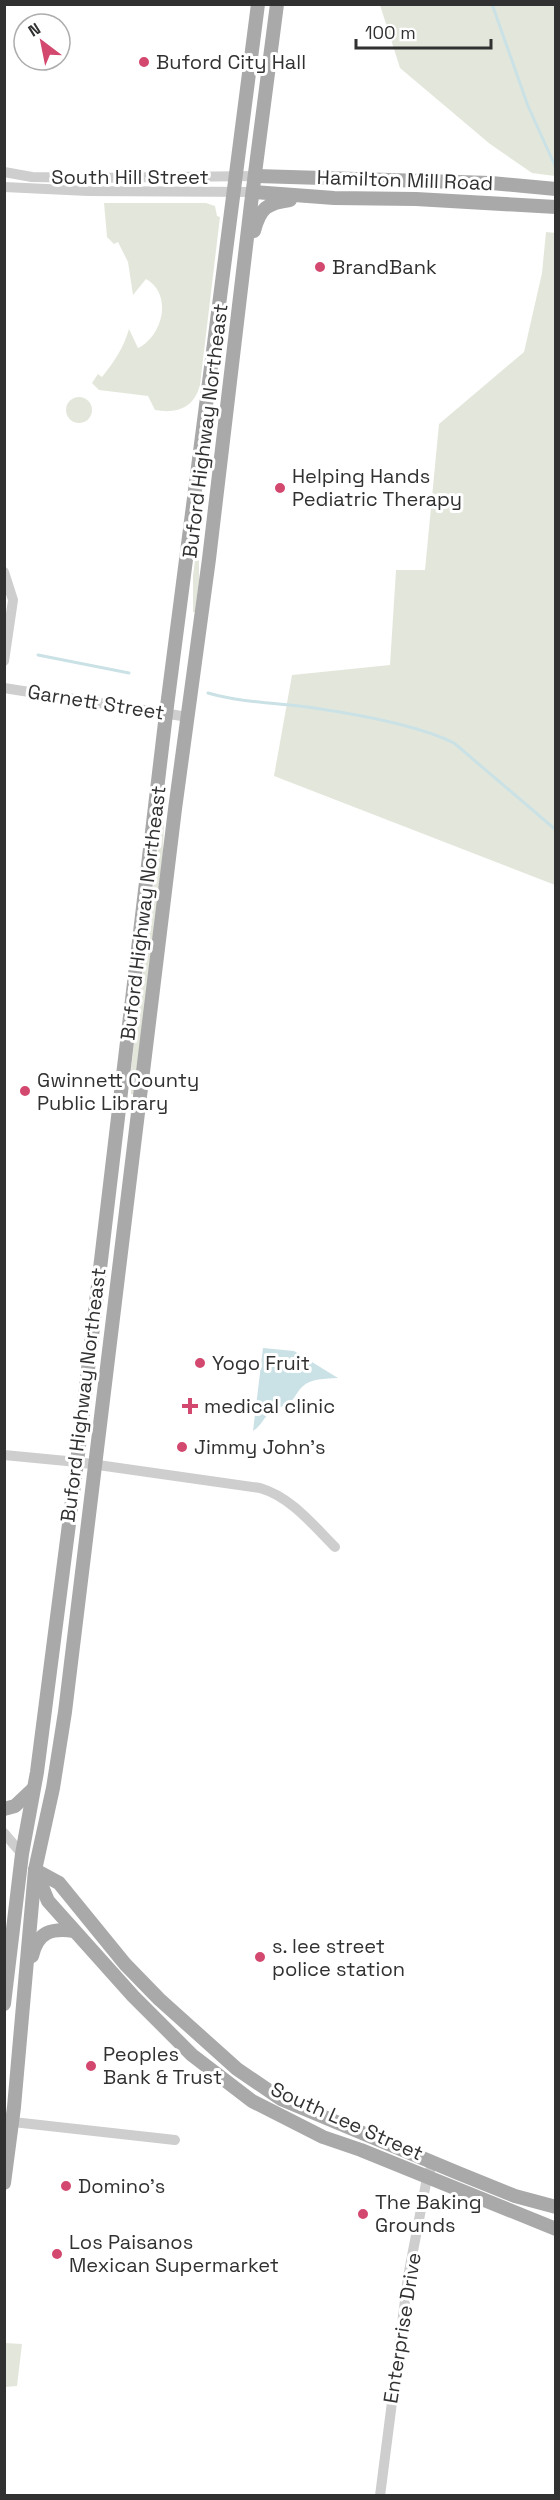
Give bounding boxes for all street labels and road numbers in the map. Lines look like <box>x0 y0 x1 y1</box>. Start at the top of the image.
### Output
street label: South Hill Street <box>51 164 209 190</box>
street label: Hamilton Mill Road <box>316 164 494 196</box>
street label: Buford Highway Northeast <box>176 302 234 560</box>
street label: Garnett Street <box>26 678 166 726</box>
street label: Buford Highway Northeast <box>114 784 172 1042</box>
street label: Buford Highway Northeast <box>54 1266 112 1524</box>
street label: South Lee Street <box>267 2076 427 2166</box>
street label: Enterprise Drive <box>377 2251 427 2405</box>

